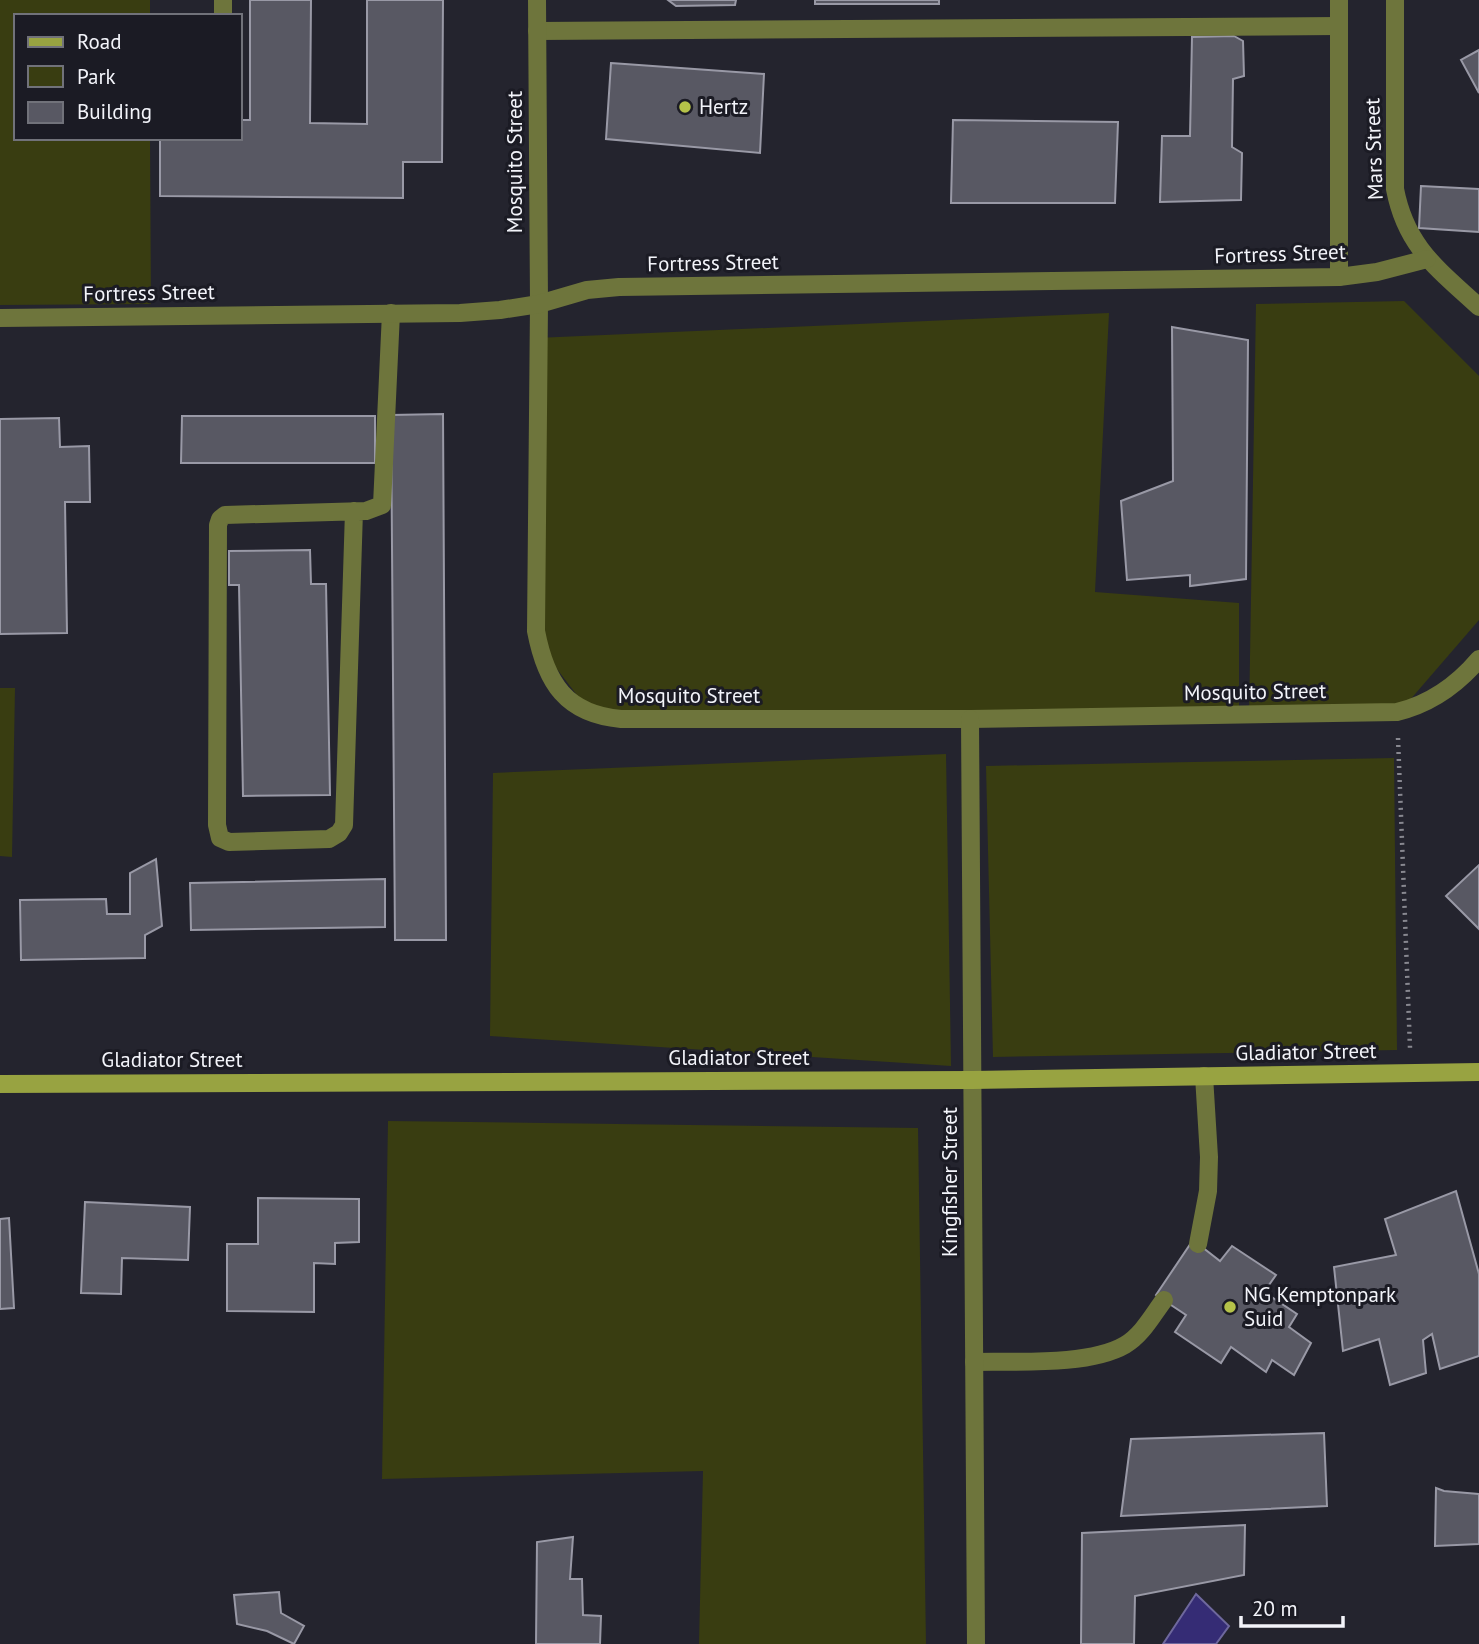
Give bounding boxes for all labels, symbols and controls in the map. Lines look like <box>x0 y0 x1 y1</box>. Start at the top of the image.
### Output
legend <box>14 14 242 140</box>
text: Road <box>77 28 121 55</box>
text: Park <box>77 63 116 90</box>
street label: Mosquito Street <box>501 91 528 233</box>
place label: Hertz <box>699 93 748 120</box>
street label: Mars Street <box>1358 97 1389 201</box>
text: Building <box>77 98 152 125</box>
marker: Hertz <box>677 99 693 115</box>
street label: Fortress Street <box>1214 238 1346 269</box>
street label: Fortress Street <box>647 248 779 277</box>
street label: Fortress Street <box>83 278 215 307</box>
street label: Mosquito Street <box>1184 677 1326 706</box>
street label: Mosquito Street <box>618 682 760 709</box>
street label: Gladiator Street <box>1235 1037 1377 1066</box>
street label: Gladiator Street <box>668 1044 810 1071</box>
street label: Gladiator Street <box>101 1046 243 1073</box>
street label: Kingfisher Street <box>936 1107 963 1257</box>
place label: NG Kemptonpark Suid <box>1244 1281 1396 1332</box>
marker: NG Kemptonpark Suid <box>1222 1299 1238 1315</box>
scale bar <box>1241 1584 1342 1628</box>
text: 20 m <box>1252 1595 1298 1622</box>

